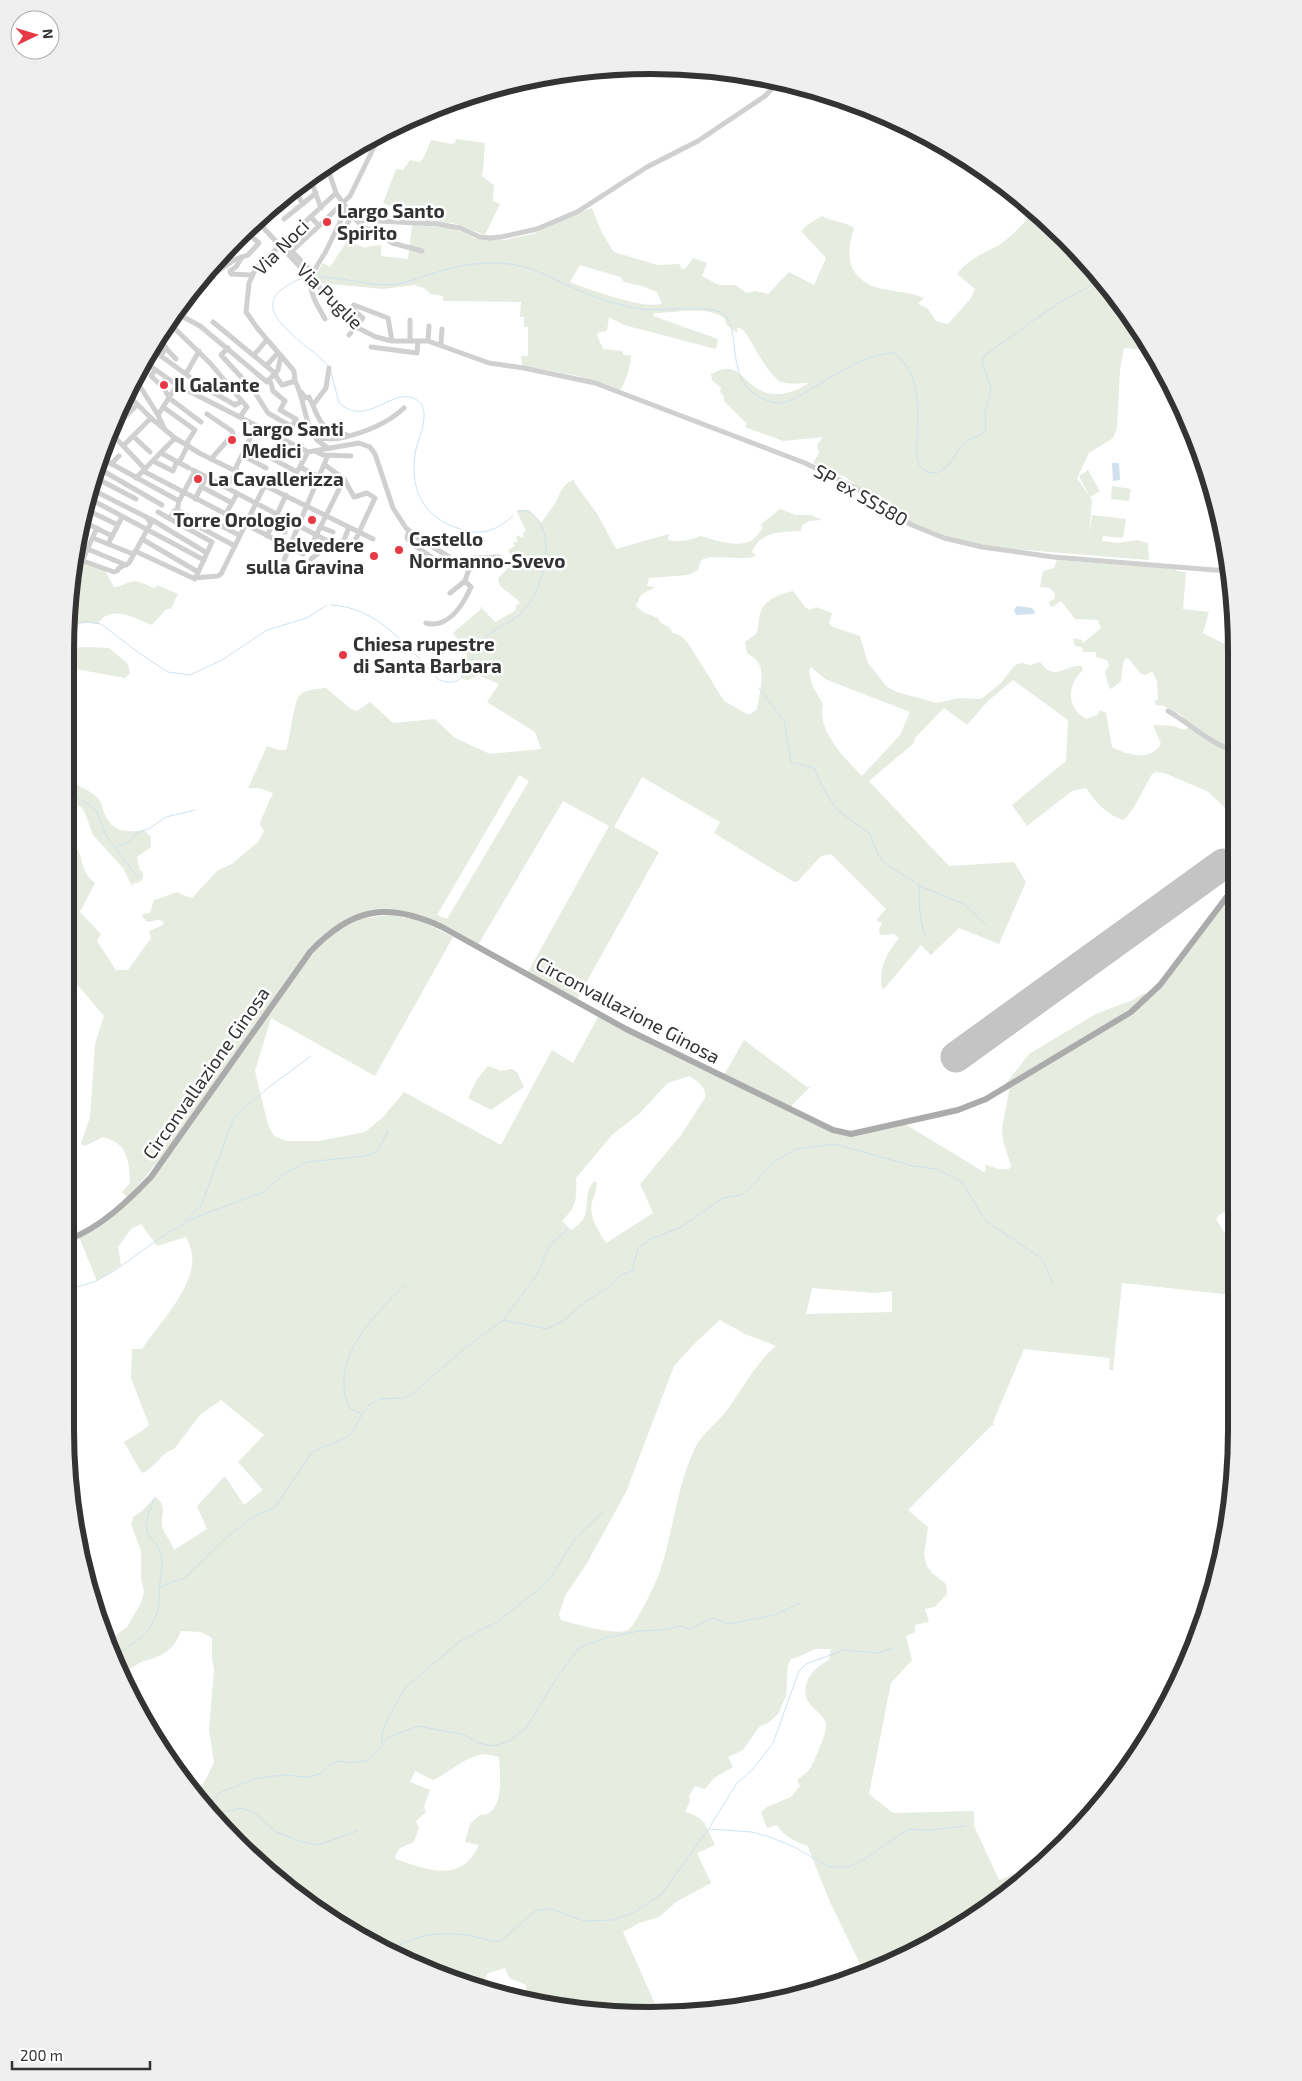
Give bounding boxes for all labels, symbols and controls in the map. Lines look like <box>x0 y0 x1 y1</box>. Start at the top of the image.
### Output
north arrow <box>10 10 60 60</box>
text: N <box>40 28 57 40</box>
place label: Largo Santo Spirito <box>337 199 445 244</box>
street label: Via Noci <box>248 214 313 279</box>
marker: Largo Santo Spirito <box>321 216 333 228</box>
street label: Via Puglie <box>292 258 368 334</box>
place label: Il Galante <box>174 373 260 396</box>
marker: Il Galante <box>158 379 170 391</box>
place label: Largo Santi Medici <box>242 417 344 462</box>
marker: Largo Santi Medici <box>226 434 238 446</box>
street label: SP ex SS580 <box>810 458 912 531</box>
place label: La Cavallerizza <box>208 467 344 490</box>
marker: La Cavallerizza <box>192 473 204 485</box>
place label: Torre Orologio <box>173 508 302 531</box>
marker: Torre Orologio <box>306 514 318 526</box>
place label: Castello Normanno-Svevo <box>409 527 565 572</box>
place label: Belvedere sulla Gravina <box>246 533 364 578</box>
marker: Castello Normanno-Svevo <box>393 544 405 556</box>
marker: Belvedere sulla Gravina <box>368 550 380 562</box>
place label: Chiesa rupestre di Santa Barbara <box>353 632 502 677</box>
marker: Chiesa rupestre di Santa Barbara <box>337 649 349 661</box>
street label: Circonvallazione Ginosa <box>532 951 724 1068</box>
street label: Circonvallazione Ginosa <box>137 982 274 1163</box>
scale bar <box>12 2038 150 2070</box>
text: 200 m <box>20 2046 63 2064</box>

